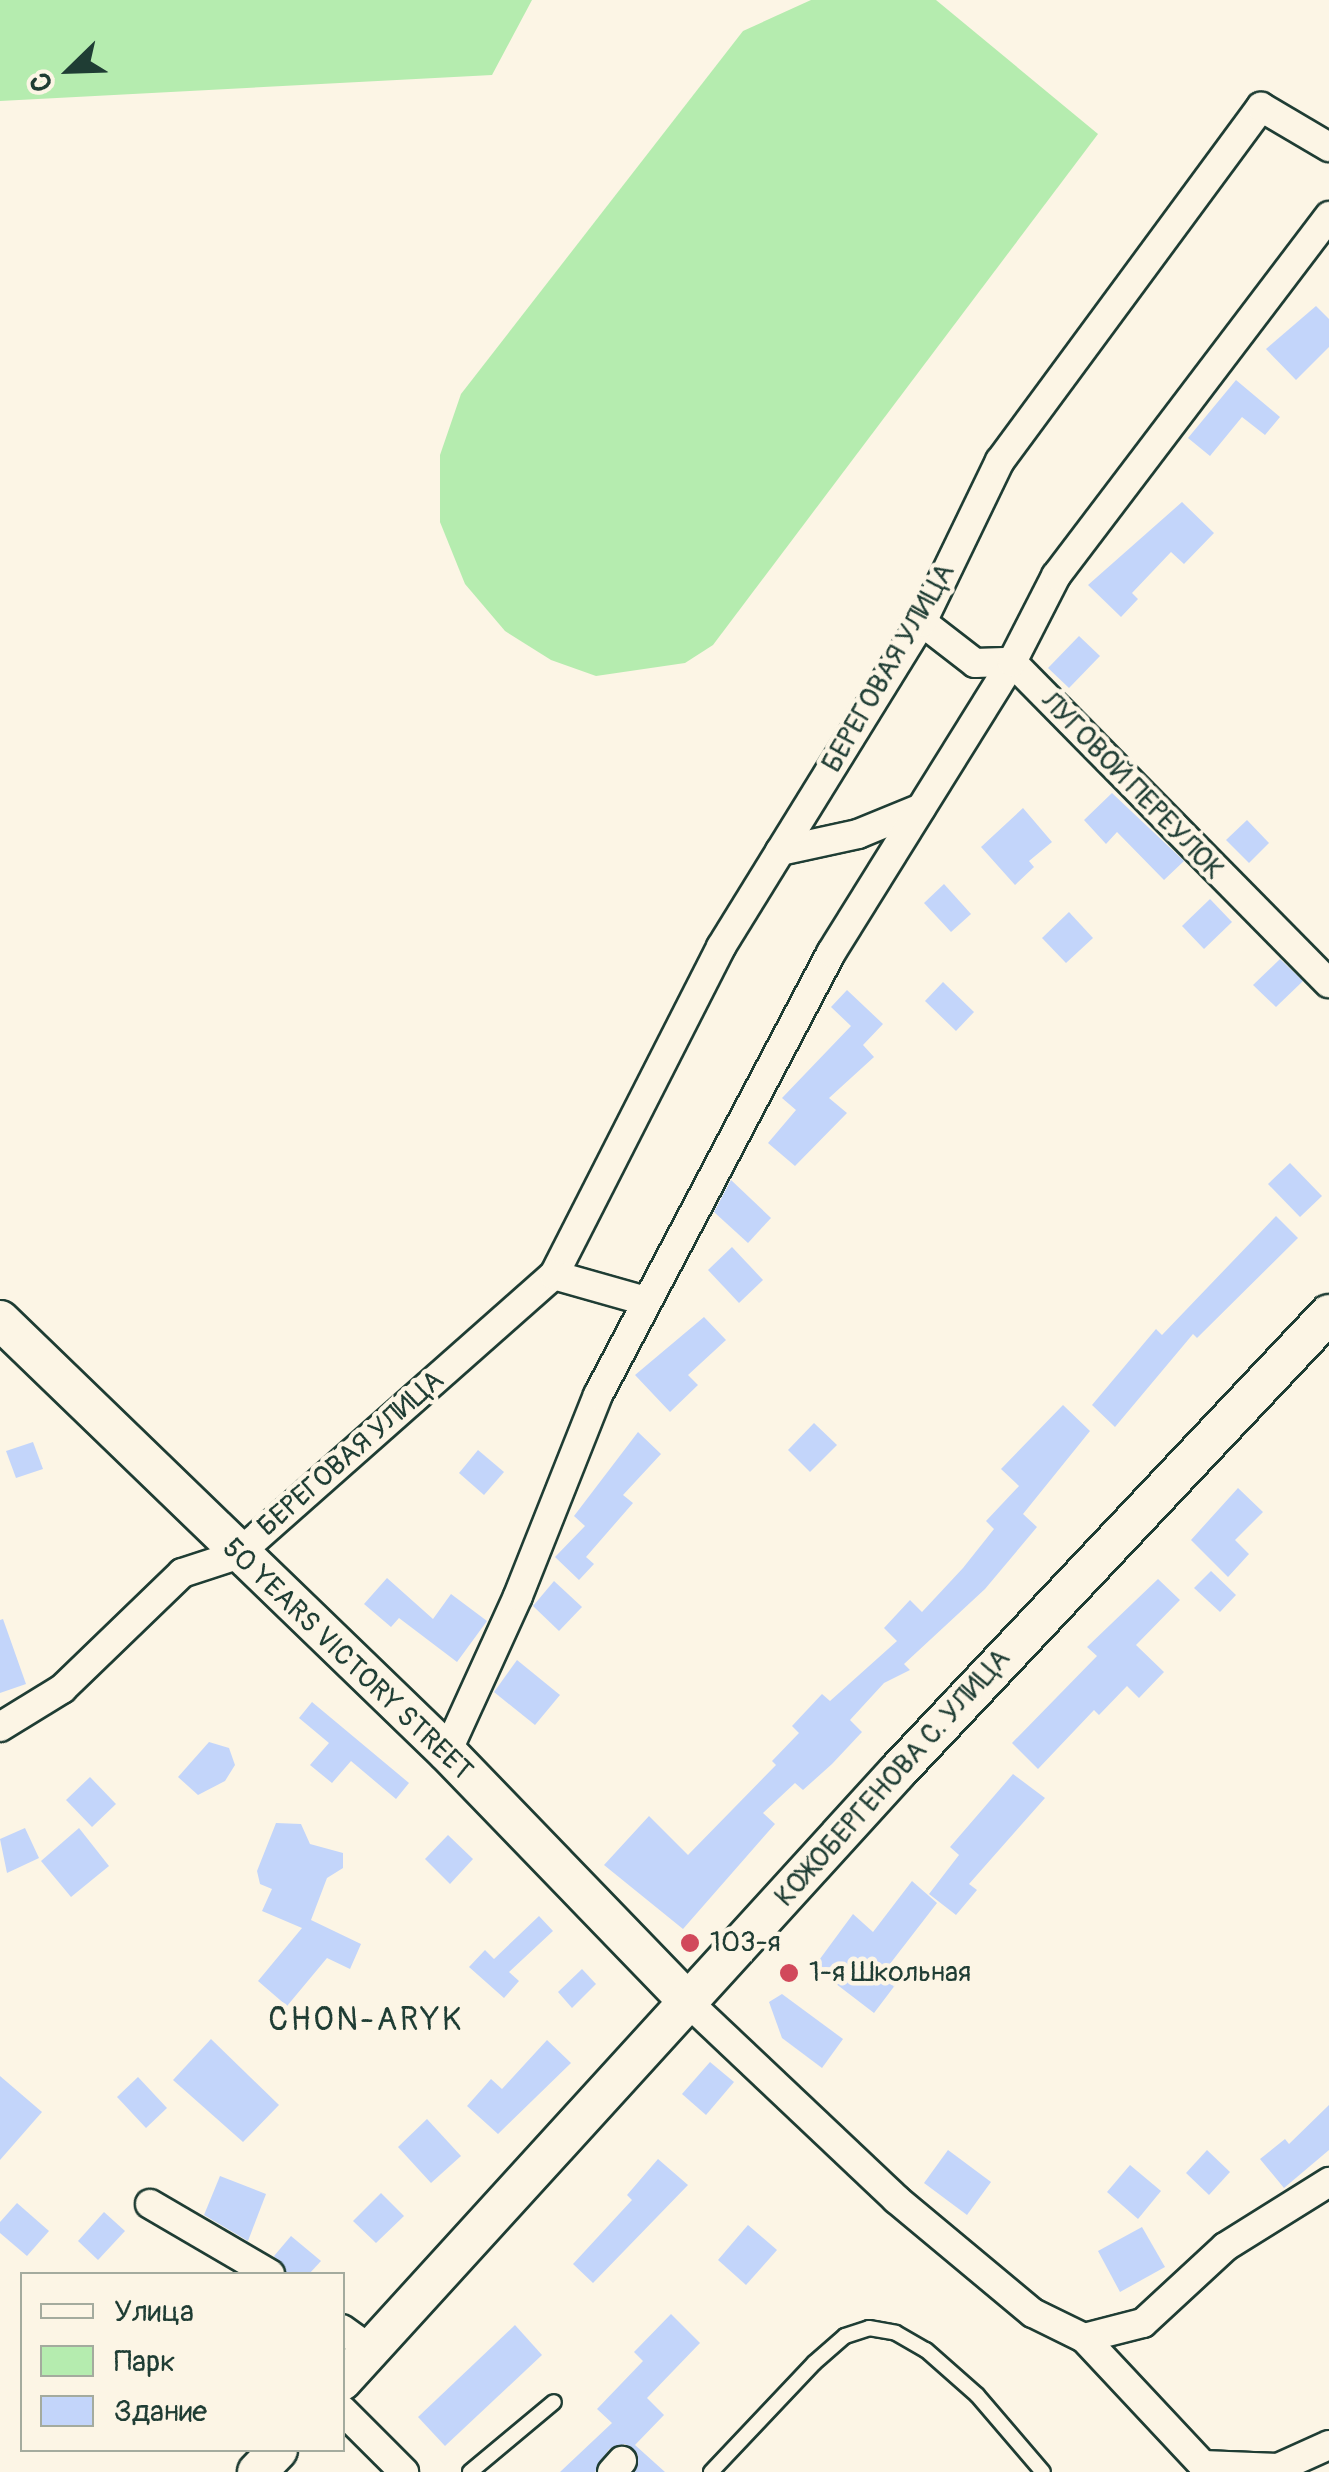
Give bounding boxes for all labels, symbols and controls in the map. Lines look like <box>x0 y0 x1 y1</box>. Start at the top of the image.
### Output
north arrow <box>20 20 120 120</box>
text: С <box>22 67 61 97</box>
street label: БЕРЕГОВАЯ УЛИЦА <box>816 558 962 778</box>
street label: ЛУГОВОЙ ПЕРЕУЛОК <box>1034 685 1230 887</box>
street label: БЕРЕГОВАЯ УЛИЦА <box>251 1364 451 1544</box>
street label: 50 YEARS VICTORY STREET <box>215 1532 479 1788</box>
street label: КОЖОБЕРГЕНОВА С. УЛИЦА <box>768 1642 1018 1914</box>
place label: 103-я <box>710 1926 781 1960</box>
marker: 103-я <box>679 1932 701 1954</box>
place label: 1-я Школьная <box>809 1956 971 1990</box>
marker: 1-я Школьная <box>778 1962 800 1984</box>
district label: CHON-ARYK <box>268 2001 464 2039</box>
legend <box>20 2272 345 2452</box>
text: Улица <box>114 2293 194 2330</box>
text: Парк <box>114 2343 176 2380</box>
text: Здание <box>114 2393 207 2430</box>

